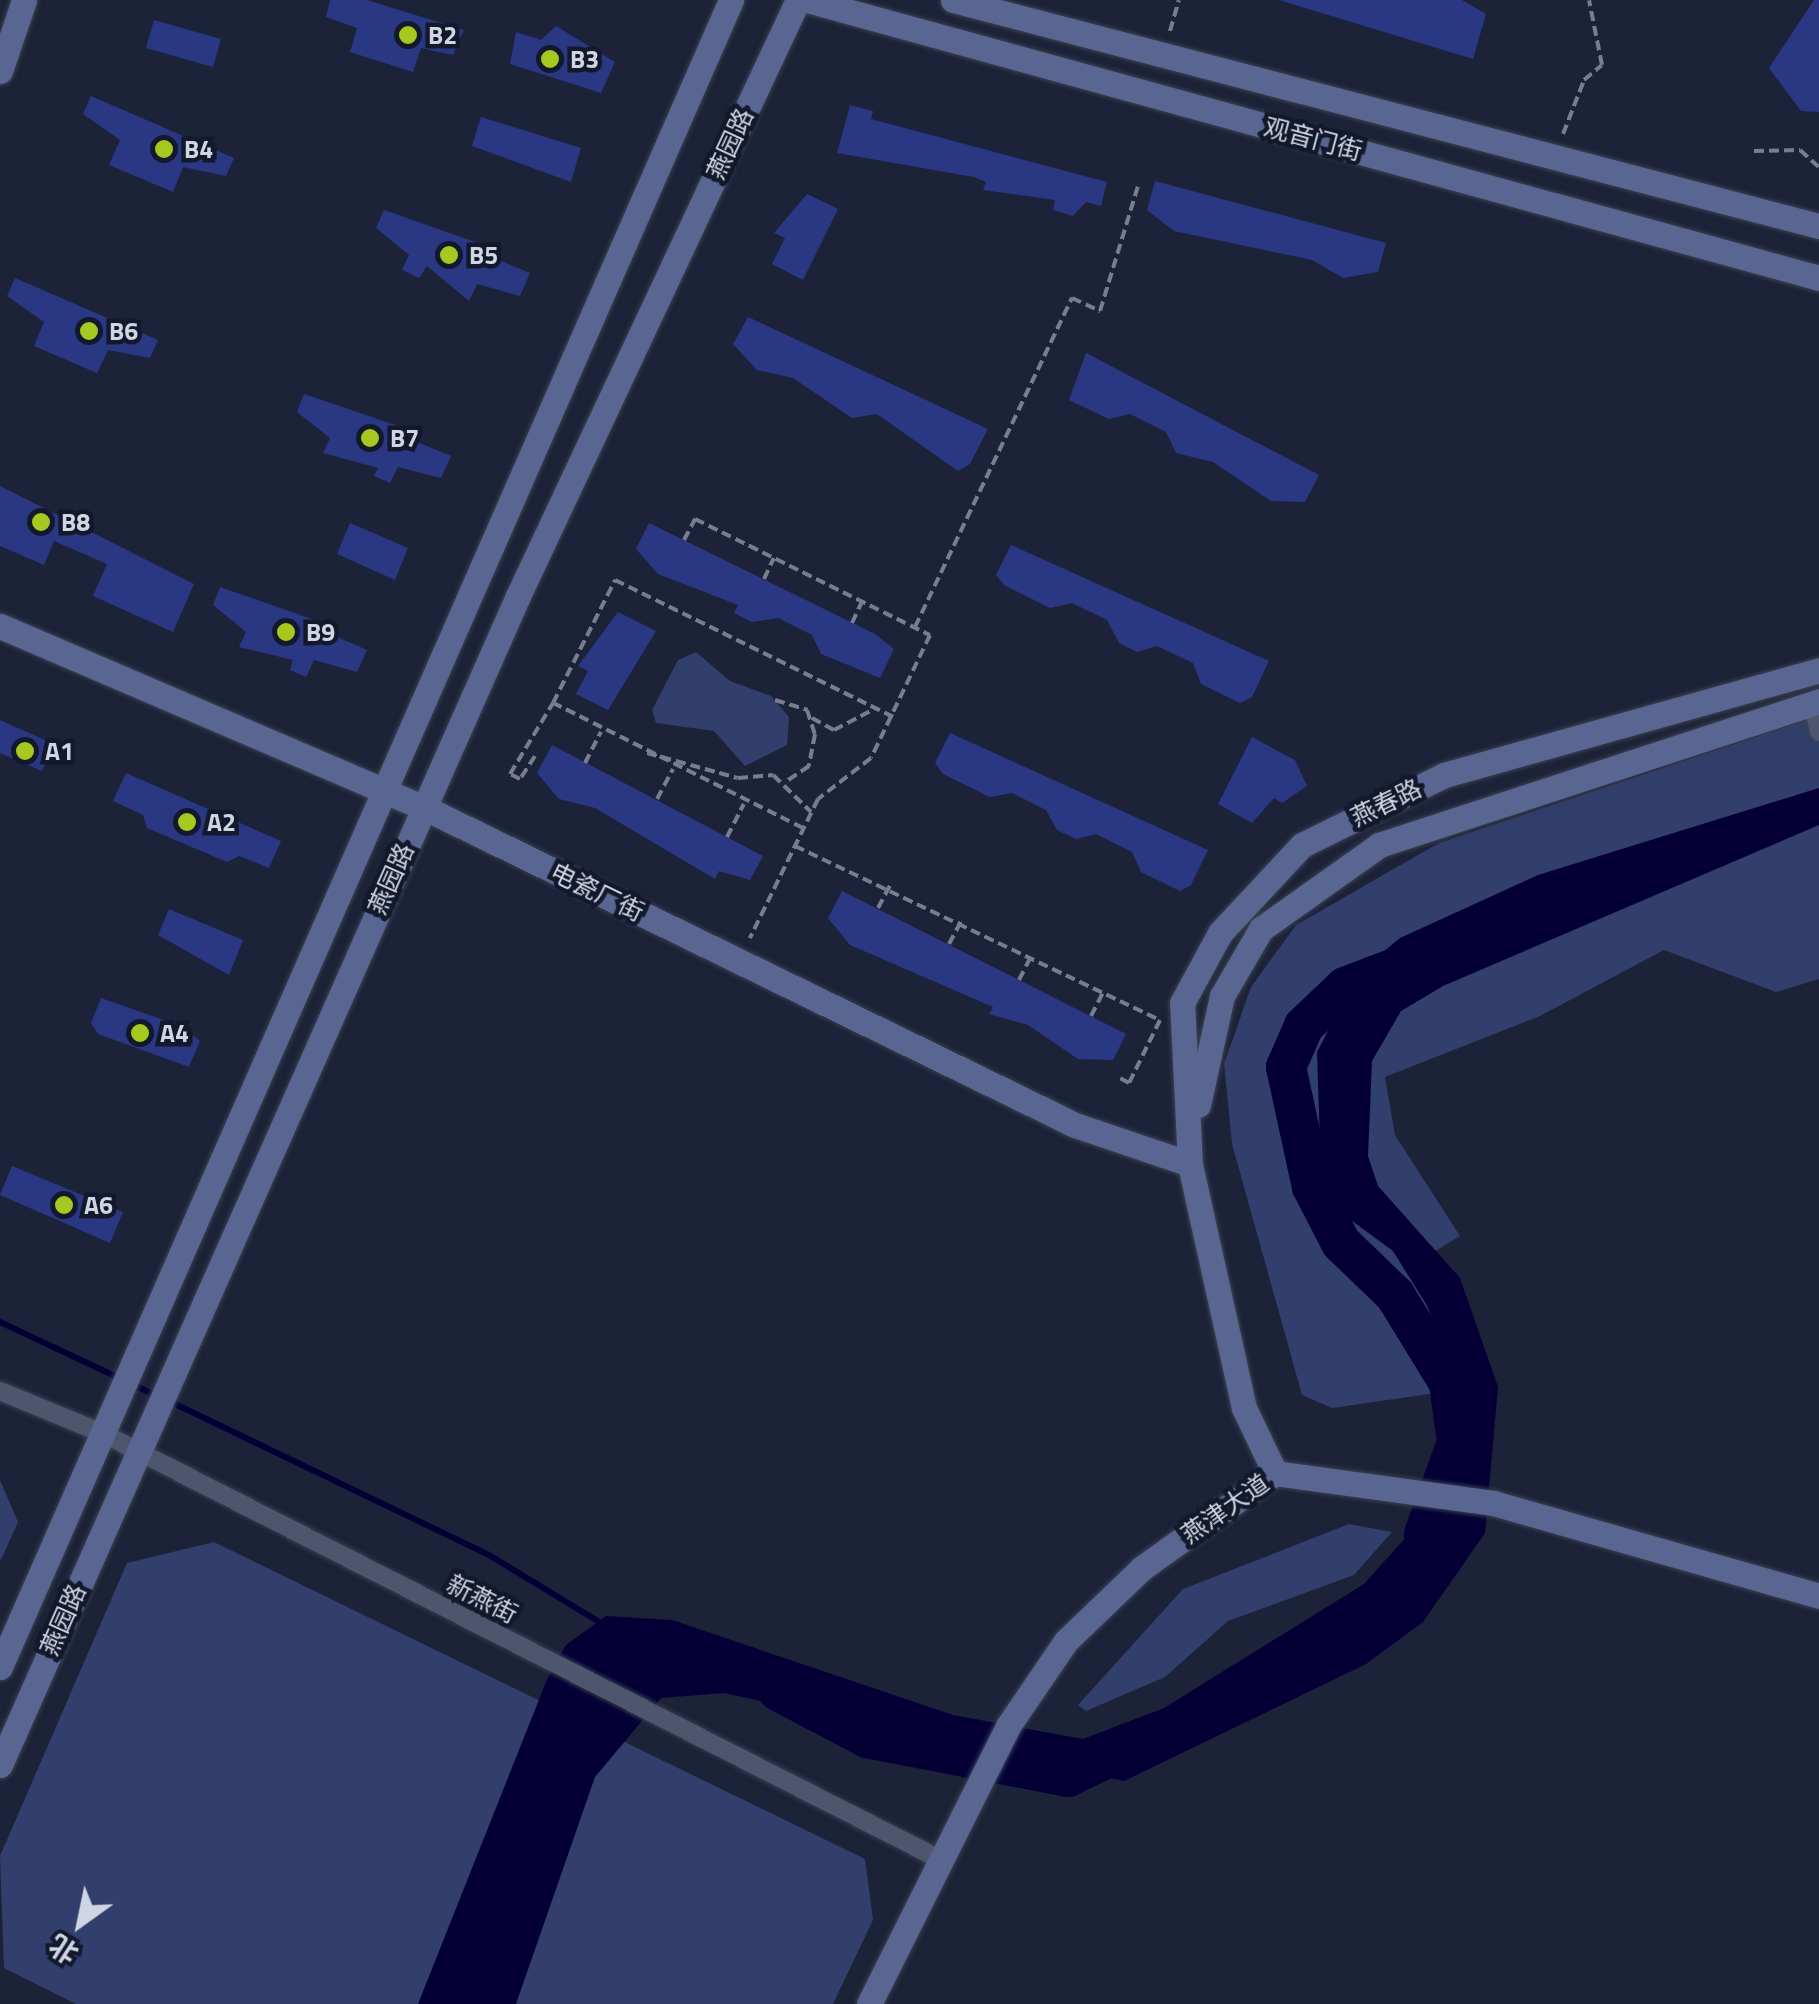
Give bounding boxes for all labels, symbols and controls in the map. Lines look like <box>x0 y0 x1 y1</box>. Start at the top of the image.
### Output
place label: B2 <box>428 20 457 50</box>
marker: B2 <box>397 24 419 46</box>
place label: B3 <box>570 44 599 74</box>
marker: B3 <box>539 48 561 70</box>
street label: 燕园路 <box>701 104 759 184</box>
street label: 观音门街 <box>1261 112 1365 166</box>
place label: B4 <box>184 134 213 164</box>
marker: B4 <box>153 138 175 160</box>
place label: B5 <box>469 240 498 270</box>
marker: B5 <box>438 244 460 266</box>
place label: B6 <box>109 316 138 346</box>
marker: B6 <box>78 320 100 342</box>
place label: B7 <box>390 423 419 453</box>
marker: B7 <box>359 427 381 449</box>
place label: B8 <box>61 507 90 537</box>
marker: B8 <box>30 511 52 533</box>
place label: B9 <box>306 617 335 647</box>
marker: B9 <box>275 621 297 643</box>
place label: A1 <box>45 736 74 766</box>
marker: A1 <box>14 740 36 762</box>
street label: 燕春路 <box>1346 773 1426 833</box>
place label: A2 <box>207 807 236 837</box>
marker: A2 <box>176 811 198 833</box>
street label: 燕园路 <box>362 839 420 919</box>
street label: 电瓷厂街 <box>545 857 649 927</box>
place label: A4 <box>160 1018 189 1048</box>
marker: A4 <box>129 1022 151 1044</box>
place label: A6 <box>84 1190 113 1220</box>
marker: A6 <box>53 1194 75 1216</box>
street label: 燕津大道 <box>1175 1468 1275 1550</box>
street label: 新燕街 <box>442 1569 522 1629</box>
street label: 燕园路 <box>34 1580 92 1660</box>
north arrow <box>30 1874 130 1974</box>
text: 北 <box>40 1924 87 1975</box>

